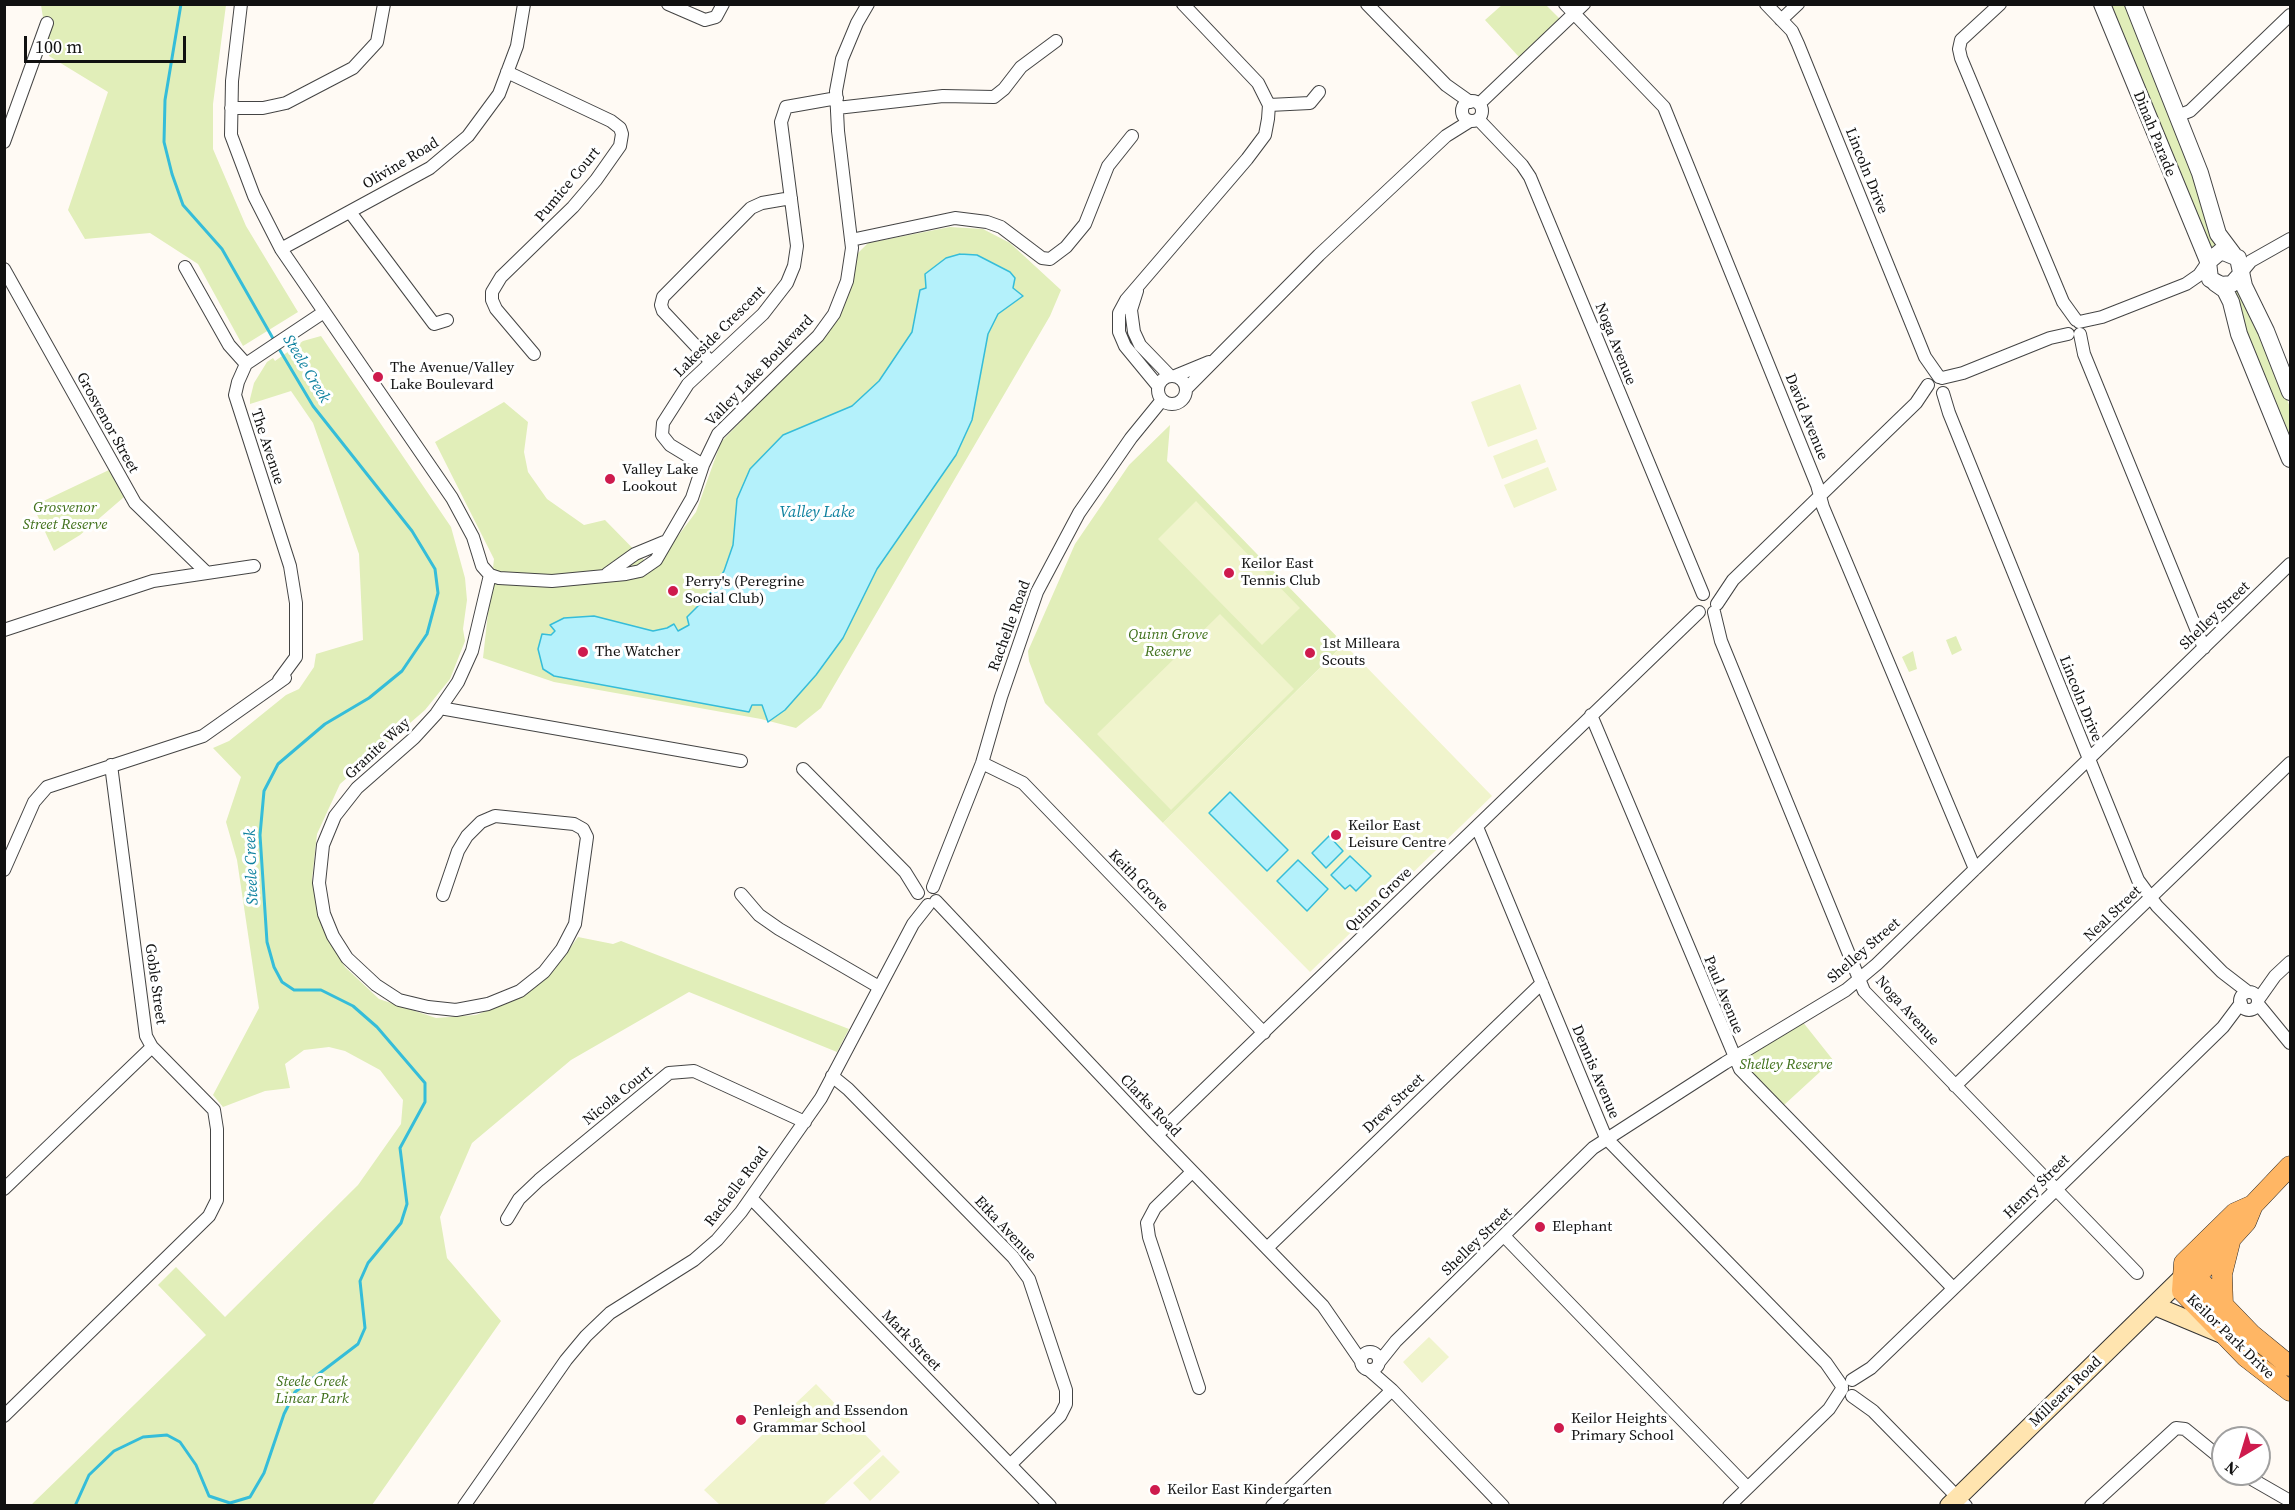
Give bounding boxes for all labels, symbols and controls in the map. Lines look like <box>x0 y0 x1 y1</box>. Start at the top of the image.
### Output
scale bar <box>27 24 189 62</box>
text: 100 m <box>35 34 82 59</box>
street label: Dinah Parade <box>2129 89 2179 179</box>
street label: Lincoln Drive <box>1841 125 1891 217</box>
street label: Olivine Road <box>360 134 442 194</box>
street label: Pumice Court <box>532 144 604 226</box>
street label: Lakeside Crescent <box>671 283 769 381</box>
street label: Noga Avenue <box>1590 300 1640 388</box>
street label: Valley Lake Boulevard <box>702 312 818 430</box>
water label: Steele Creek <box>278 331 334 407</box>
place label: The Avenue/Valley Lake Boulevard <box>390 359 514 394</box>
street label: Grosvenor Street <box>72 370 142 476</box>
marker: The Avenue/Valley Lake Boulevard <box>371 370 385 384</box>
street label: David Avenue <box>1781 371 1831 463</box>
street label: The Avenue <box>246 407 288 487</box>
place label: Valley Lake Lookout <box>622 461 698 496</box>
marker: Valley Lake Lookout <box>603 472 617 486</box>
park label: Grosvenor Street Reserve <box>23 499 107 534</box>
water label: Valley Lake <box>779 503 855 523</box>
place label: Keilor East Tennis Club <box>1241 555 1320 590</box>
marker: Keilor East Tennis Club <box>1222 566 1236 580</box>
place label: Perry's (Peregrine Social Club) <box>685 573 804 608</box>
street label: Rachelle Road <box>985 578 1035 674</box>
street label: Shelley Street <box>2176 578 2254 654</box>
marker: Perry's (Peregrine Social Club) <box>666 584 680 598</box>
park label: Quinn Grove Reserve <box>1128 626 1208 661</box>
place label: 1st Milleara Scouts <box>1322 635 1400 670</box>
place label: The Watcher <box>595 643 680 661</box>
marker: The Watcher <box>576 645 590 659</box>
marker: 1st Milleara Scouts <box>1303 646 1317 660</box>
street label: Lincoln Drive <box>2055 653 2105 745</box>
street label: Granite Way <box>342 714 414 784</box>
place label: Keilor East Leisure Centre <box>1348 817 1447 852</box>
marker: Keilor East Leisure Centre <box>1329 828 1343 842</box>
water label: Steele Creek <box>241 829 263 905</box>
street label: Keith Grove <box>1104 846 1172 916</box>
street label: Quinn Grove <box>1342 864 1416 936</box>
street label: Neal Street <box>2081 882 2145 946</box>
street label: Shelley Street <box>1824 915 1904 987</box>
street label: Goble Street <box>140 943 170 1025</box>
street label: Paul Avenue <box>1699 953 1747 1037</box>
street label: Noga Avenue <box>1871 973 1943 1049</box>
street label: Dennis Avenue <box>1567 1022 1623 1122</box>
park label: Shelley Reserve <box>1740 1056 1832 1074</box>
street label: Nicola Court <box>580 1063 656 1129</box>
street label: Drew Street <box>1360 1070 1428 1138</box>
street label: Clarks Road <box>1116 1071 1184 1141</box>
street label: Rachelle Road <box>701 1144 773 1230</box>
street label: Henry Street <box>2000 1151 2074 1223</box>
street label: Etka Avenue <box>970 1193 1040 1265</box>
street label: Shelley Street <box>1438 1204 1516 1280</box>
place label: Elephant <box>1552 1218 1612 1236</box>
marker: Elephant <box>1533 1220 1547 1234</box>
street label: Keilor Park Drive <box>2182 1291 2278 1383</box>
street label: Mark Street <box>878 1307 944 1375</box>
street label: Milleara Road <box>2026 1353 2106 1431</box>
park label: Steele Creek Linear Park <box>275 1373 349 1408</box>
place label: Penleigh and Essendon Grammar School <box>753 1402 908 1437</box>
place label: Keilor Heights Primary School <box>1571 1410 1674 1445</box>
marker: Penleigh and Essendon Grammar School <box>734 1413 748 1427</box>
marker: Keilor Heights Primary School <box>1552 1421 1566 1435</box>
north arrow <box>2211 1426 2271 1486</box>
text: N <box>2220 1456 2243 1481</box>
place label: Keilor East Kindergarten <box>1167 1481 1332 1499</box>
marker: Keilor East Kindergarten <box>1148 1483 1162 1497</box>

